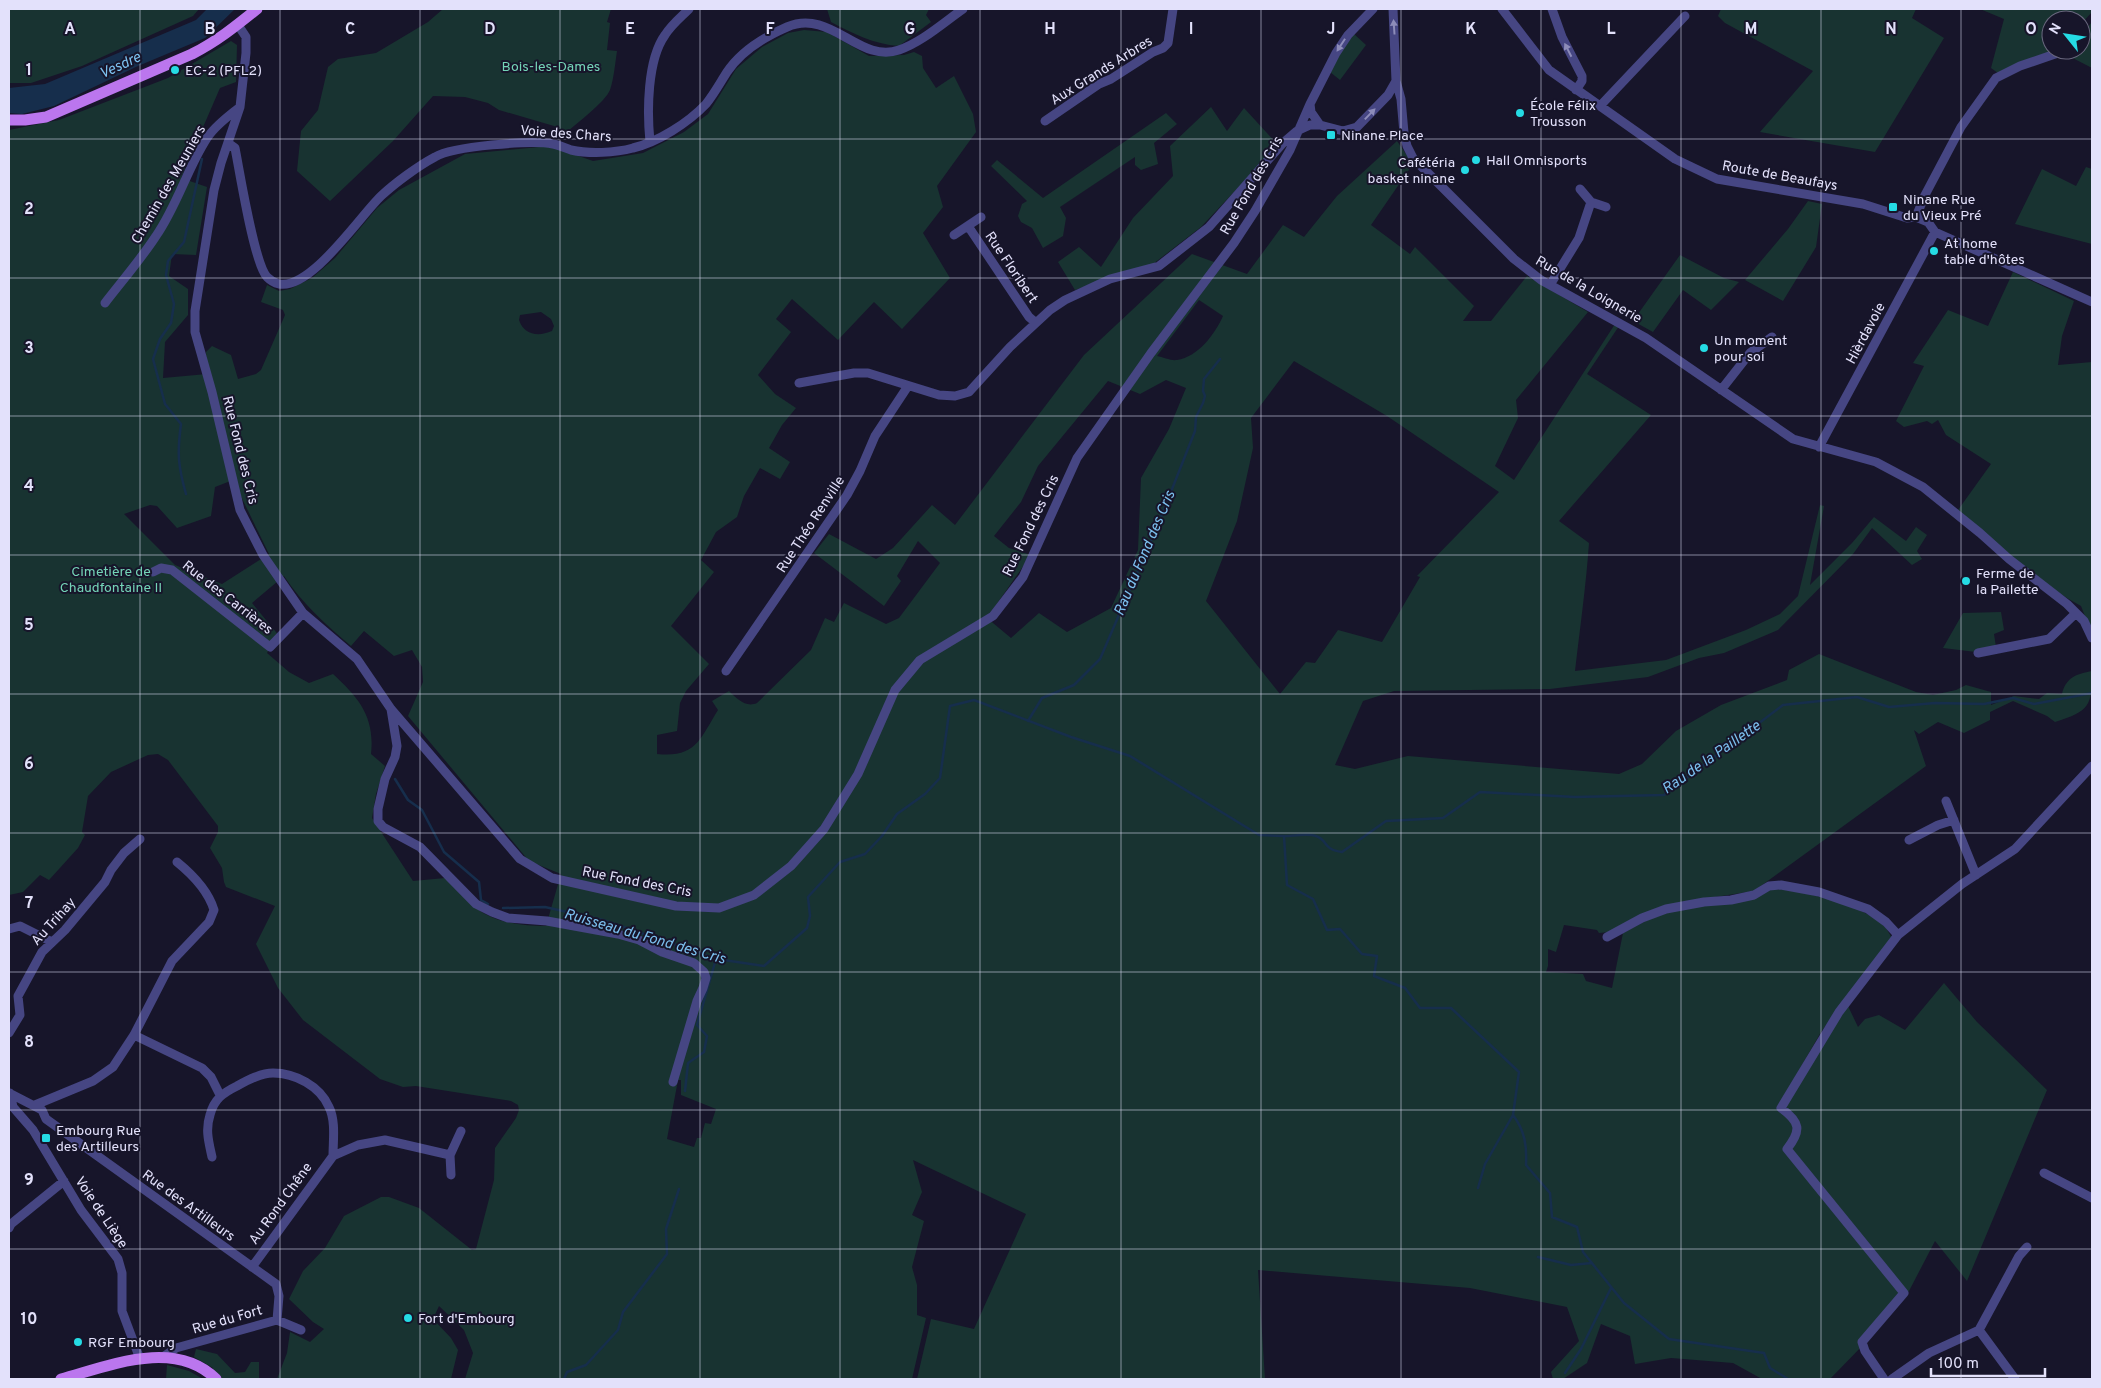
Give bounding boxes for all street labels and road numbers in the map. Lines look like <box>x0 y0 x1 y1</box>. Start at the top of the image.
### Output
street label: Aux Grands Arbres <box>1048 33 1156 110</box>
street label: Chemin des Meuniers <box>128 122 210 247</box>
street label: Voie des Chars <box>520 123 612 146</box>
street label: Rue Fond des Cris <box>1217 133 1287 238</box>
street label: Route de Beaufays <box>1721 158 1839 195</box>
street label: Rue Floribert <box>981 229 1041 307</box>
street label: Rue de la Loignerie <box>1532 253 1645 328</box>
street label: Hièrdavoie <box>1843 300 1890 367</box>
street label: Rue Fond des Cris <box>218 394 261 506</box>
street label: Rue Fond des Cris <box>999 472 1063 579</box>
street label: Rue Théo Renville <box>774 473 849 576</box>
street label: Rue des Carrières <box>178 558 276 639</box>
street label: Rue Fond des Cris <box>581 864 693 901</box>
street label: Au Trihay <box>28 895 80 949</box>
street label: Au Rond Chêne <box>246 1160 317 1248</box>
street label: Rue des Artilleurs <box>138 1167 238 1246</box>
street label: Voie de Liège <box>71 1174 131 1252</box>
street label: Rue du Fort <box>190 1302 264 1339</box>

